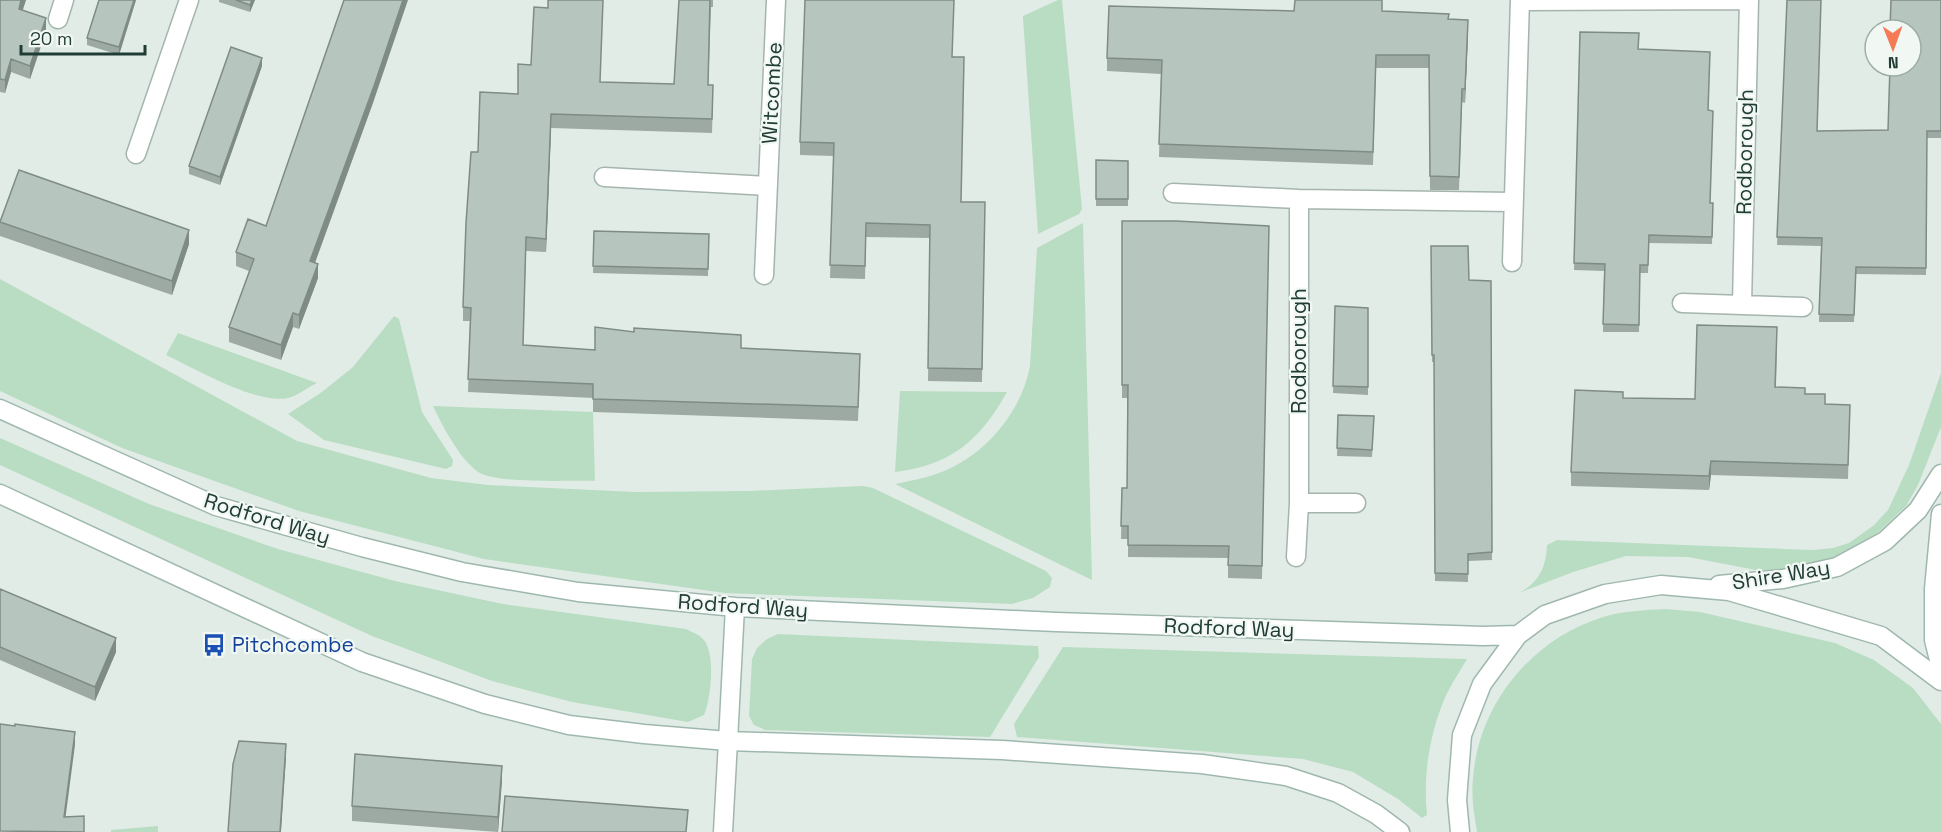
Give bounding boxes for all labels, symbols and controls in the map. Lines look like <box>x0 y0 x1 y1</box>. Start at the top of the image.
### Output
scale bar <box>21 18 146 56</box>
north arrow <box>1863 18 1923 78</box>
text: 20 m <box>30 27 73 50</box>
street label: Witcombe <box>755 41 788 145</box>
text: N <box>1888 52 1899 73</box>
street label: Rodborough <box>1730 89 1759 215</box>
street label: Rodborough <box>1285 288 1312 414</box>
street label: Rodford Way <box>201 487 334 551</box>
street label: Shire Way <box>1730 553 1832 596</box>
street label: Rodford Way <box>677 587 809 624</box>
street label: Rodford Way <box>1163 612 1295 643</box>
place label: Pitchcombe <box>232 631 354 658</box>
bus stop icon: Pitchcombe <box>201 632 227 658</box>

